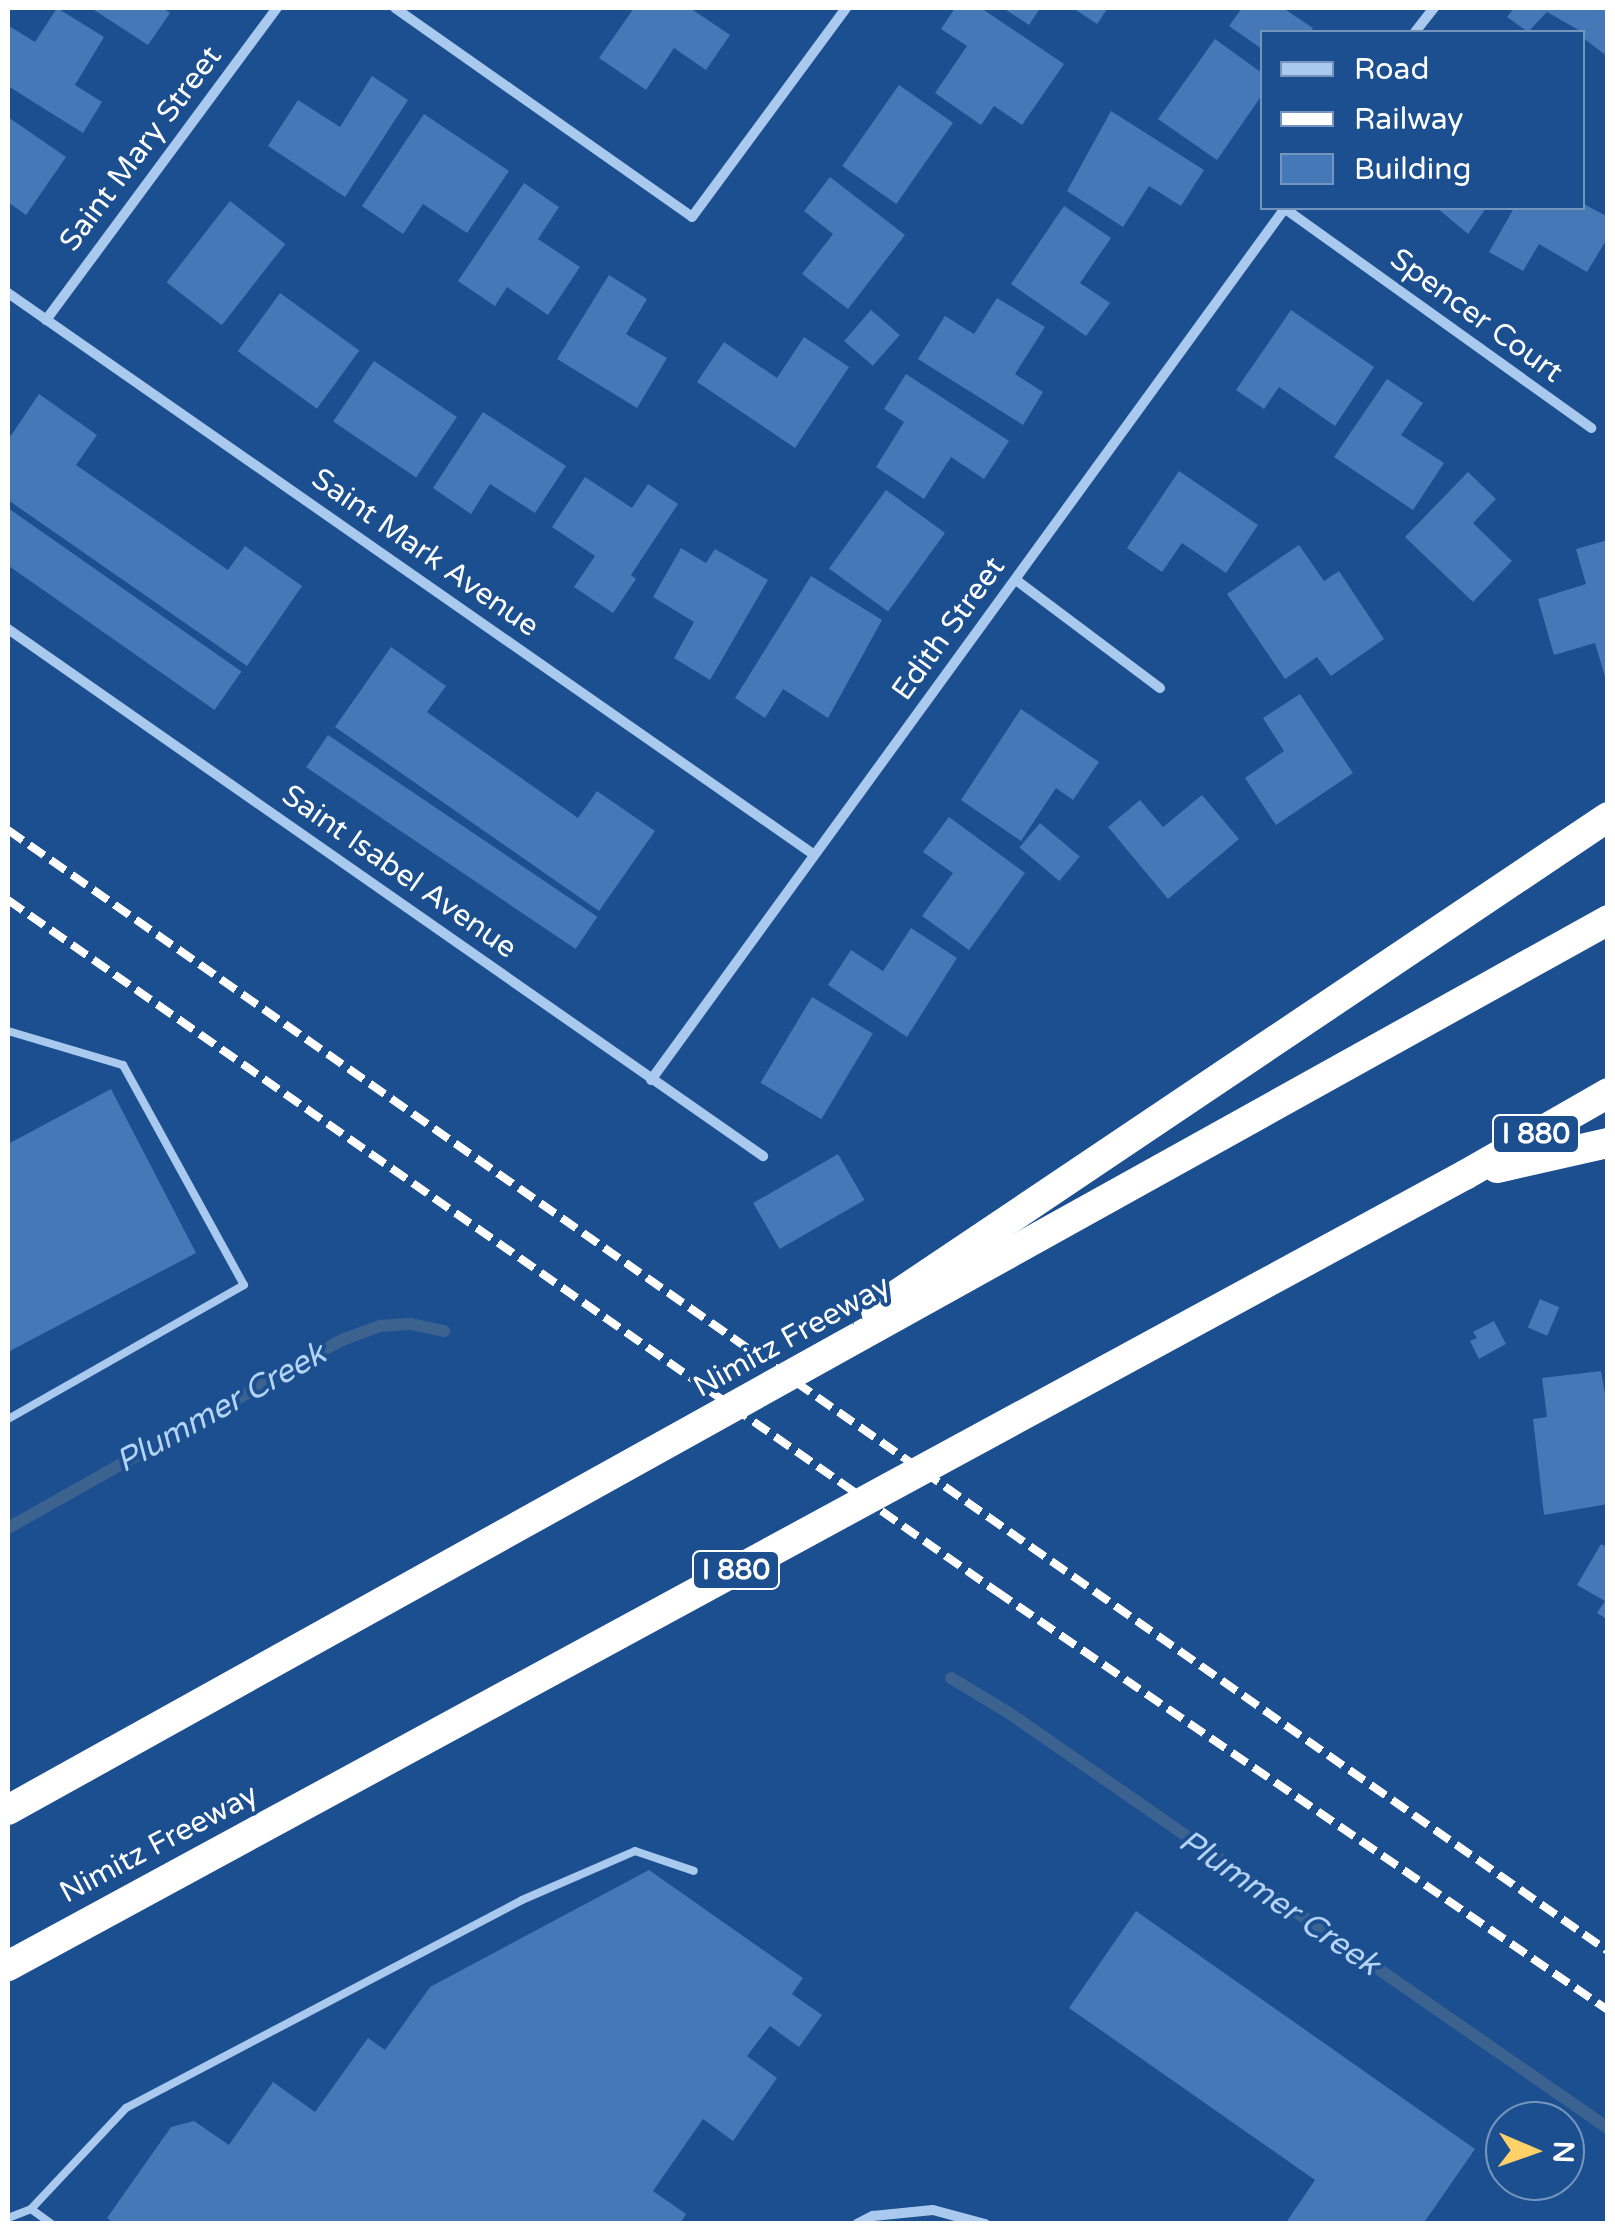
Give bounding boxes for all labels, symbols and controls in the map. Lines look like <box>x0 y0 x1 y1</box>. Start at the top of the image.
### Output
legend <box>1260 30 1585 210</box>
street label: Saint Mary Street <box>52 40 230 258</box>
text: Road <box>1354 51 1429 88</box>
text: Railway <box>1354 101 1463 138</box>
text: Building <box>1354 151 1471 188</box>
street label: Spencer Court <box>1383 241 1569 391</box>
street label: Saint Mark Avenue <box>305 461 545 645</box>
street label: Edith Street <box>885 550 1013 708</box>
street label: Saint Isabel Avenue <box>275 778 523 966</box>
road number: I 880 <box>1491 1111 1581 1157</box>
street label: Nimitz Freeway <box>687 1268 897 1406</box>
water label: Plummer Creek <box>110 1335 332 1481</box>
road number: I 880 <box>691 1547 781 1593</box>
street label: Nimitz Freeway <box>54 1777 264 1911</box>
water label: Plummer Creek <box>1171 1822 1387 1984</box>
north arrow <box>1485 2101 1585 2201</box>
text: N <box>1546 2140 1580 2164</box>

